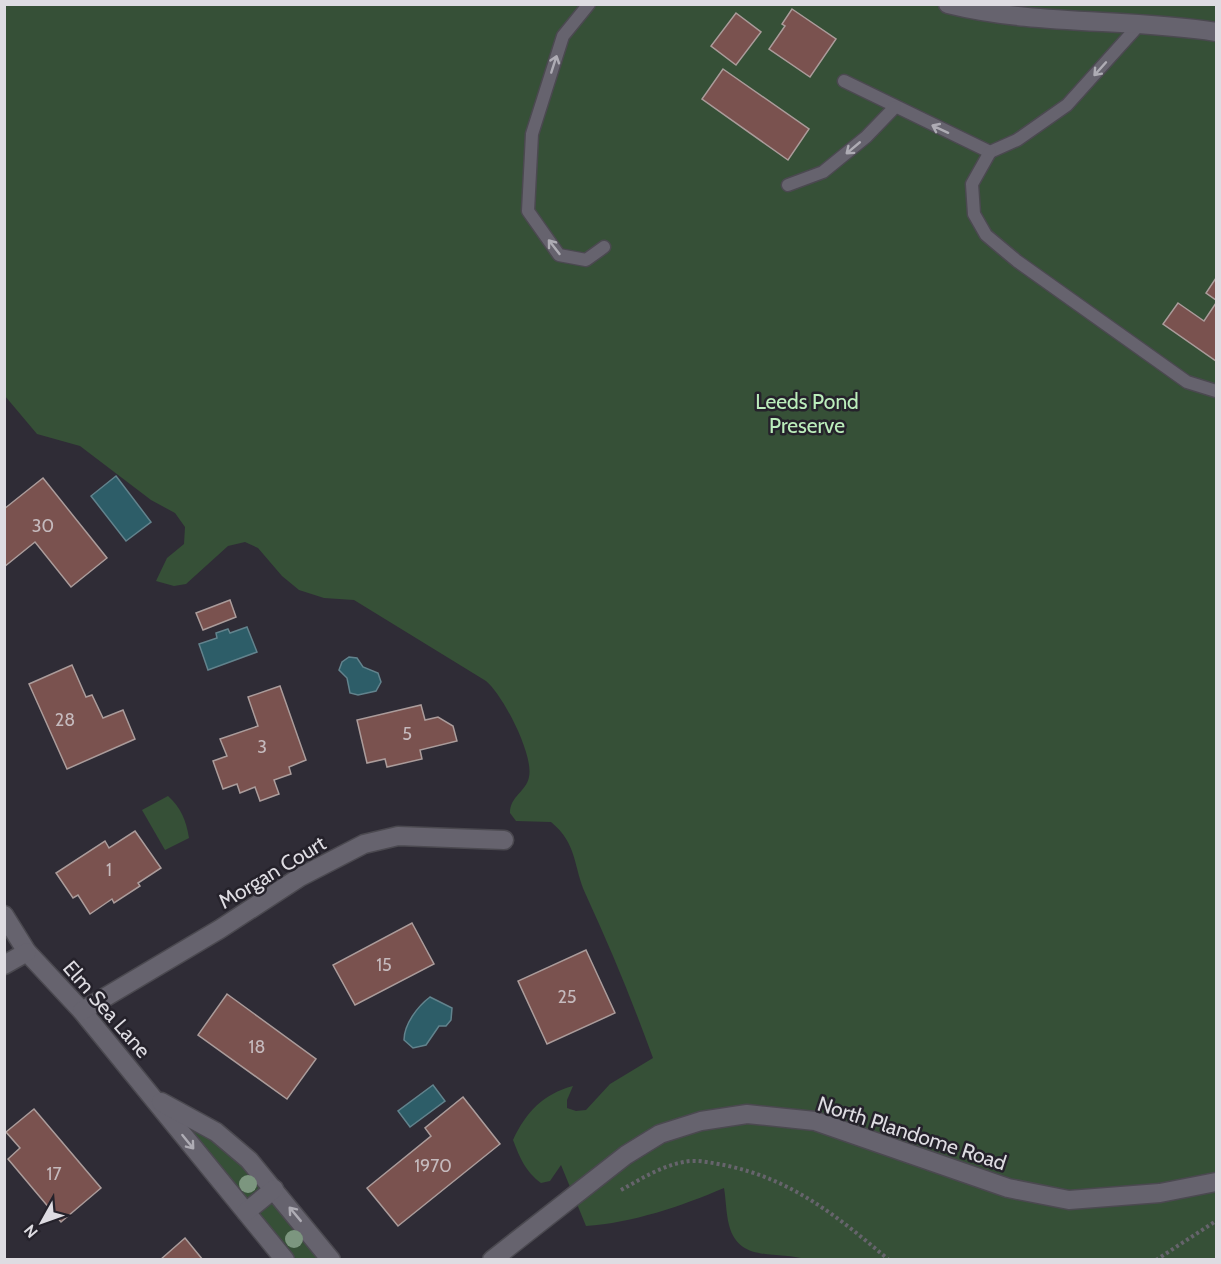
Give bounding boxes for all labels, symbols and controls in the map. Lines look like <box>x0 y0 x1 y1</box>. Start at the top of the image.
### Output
one-way arrow <box>550 55 561 74</box>
one-way arrow <box>1093 61 1107 76</box>
one-way arrow <box>932 122 950 134</box>
one-way arrow <box>845 141 861 154</box>
one-way arrow <box>548 239 561 255</box>
park label: Leeds Pond Preserve <box>755 389 859 438</box>
house number: 30 <box>32 515 54 537</box>
house number: 28 <box>55 709 75 731</box>
house number: 5 <box>402 723 412 745</box>
house number: 3 <box>257 736 267 758</box>
street label: Morgan Court <box>214 830 330 914</box>
house number: 1 <box>106 859 112 881</box>
house number: 15 <box>376 954 392 976</box>
street label: Elm Sea Lane <box>58 955 156 1063</box>
house number: 25 <box>557 986 577 1008</box>
house number: 18 <box>249 1036 265 1058</box>
street label: North Plandome Road <box>814 1091 1010 1175</box>
one-way arrow <box>182 1133 195 1149</box>
house number: 1970 <box>414 1155 452 1177</box>
house number: 17 <box>47 1163 61 1185</box>
north arrow <box>12 1192 72 1252</box>
one-way arrow <box>288 1207 302 1222</box>
text: N <box>20 1221 42 1242</box>

